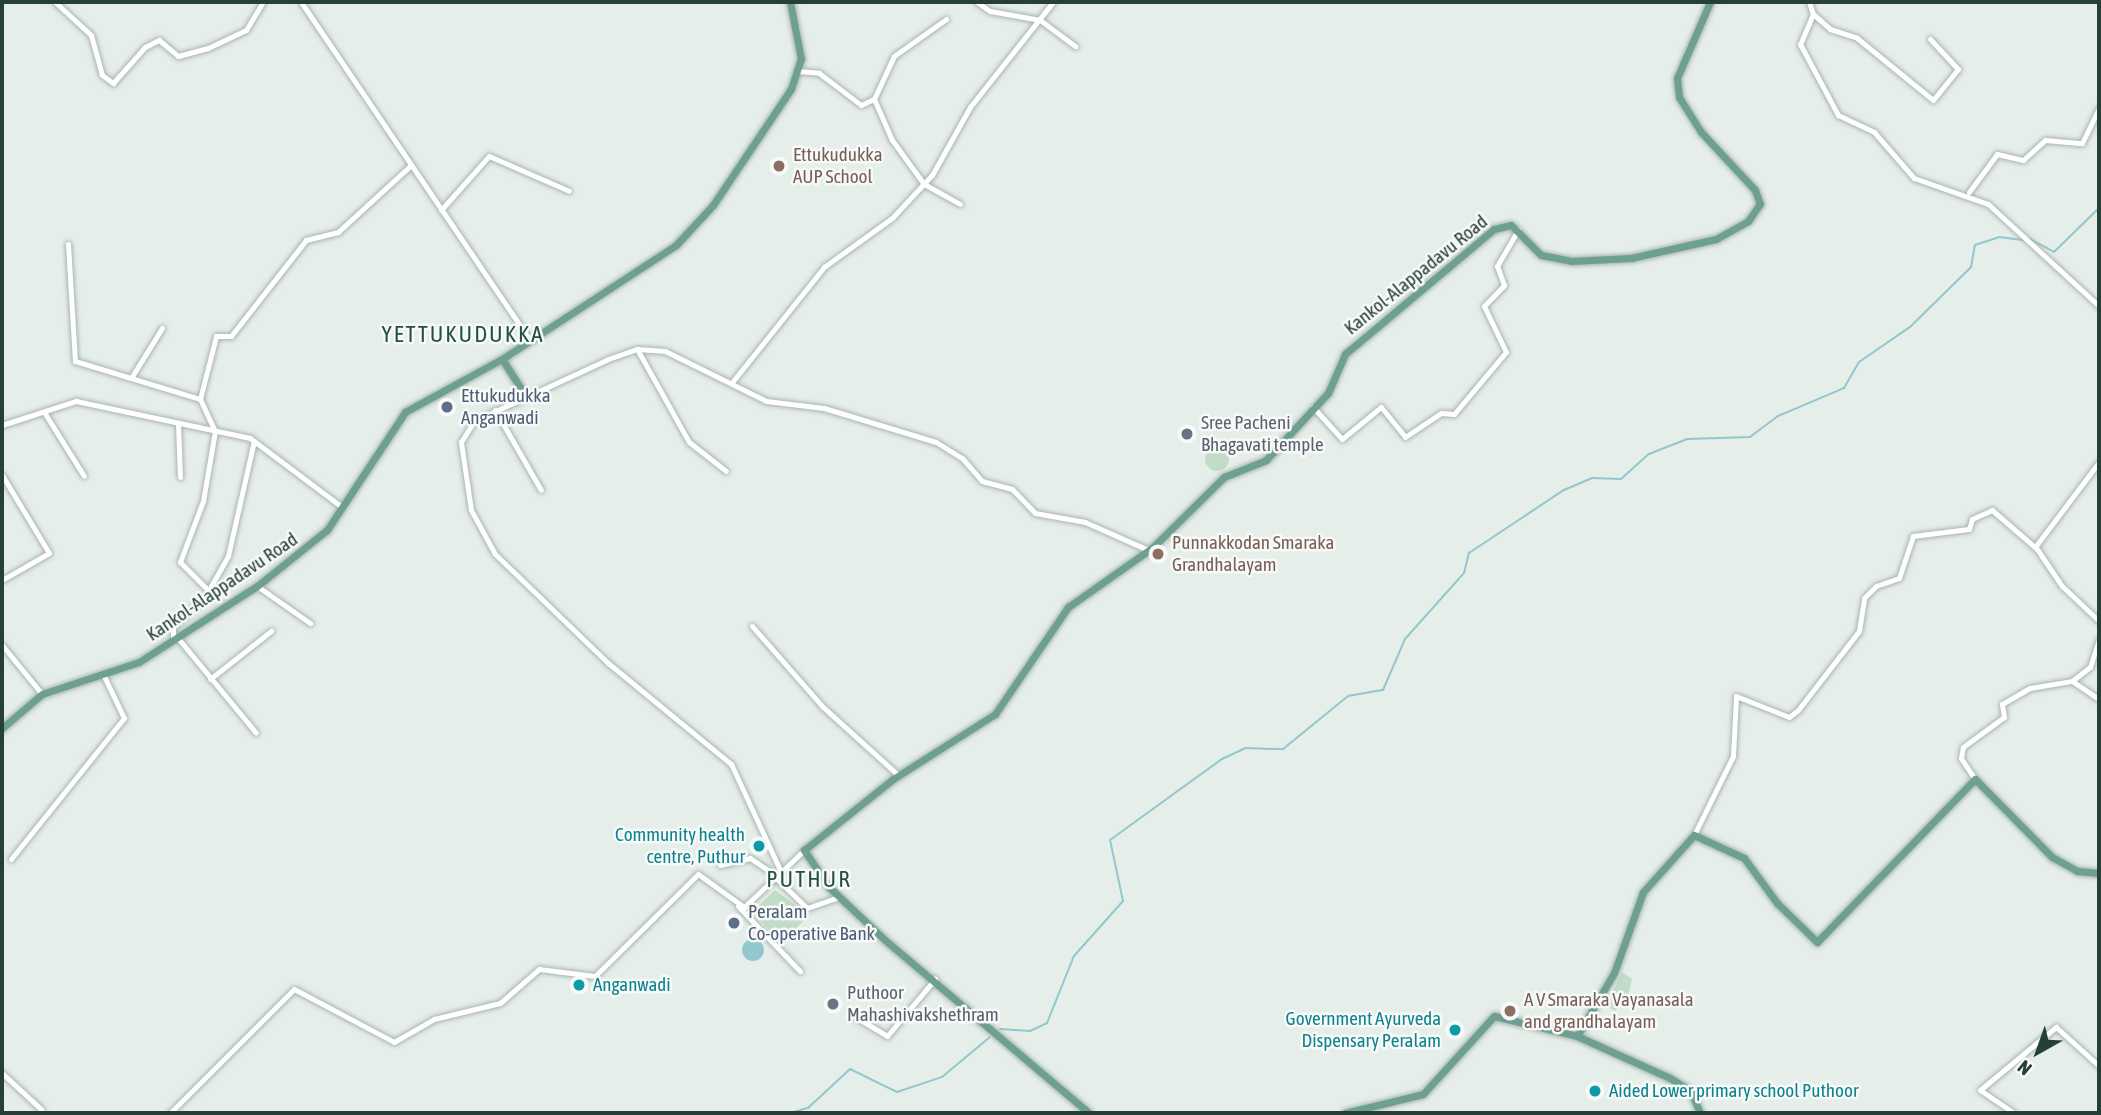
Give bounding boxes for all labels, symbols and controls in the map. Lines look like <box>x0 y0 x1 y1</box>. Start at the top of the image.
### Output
place label: Ettukudukka AUP School <box>793 144 882 188</box>
marker: Ettukudukka AUP School <box>771 158 787 174</box>
street label: Kankol-Alappadavu Road <box>1340 210 1492 340</box>
district label: YETTUKUDUKKA <box>383 320 543 348</box>
place label: Ettukudukka Anganwadi <box>461 385 550 429</box>
marker: Ettukudukka Anganwadi <box>439 399 455 415</box>
place label: Sree Pacheni Bhagavati temple <box>1201 412 1324 456</box>
marker: Sree Pacheni Bhagavati temple <box>1179 426 1195 442</box>
street label: Kankol-Alappadavu Road <box>142 528 302 646</box>
place label: Punnakkodan Smaraka Grandhalayam <box>1172 532 1334 576</box>
marker: Punnakkodan Smaraka Grandhalayam <box>1150 546 1166 562</box>
place label: Community health centre, Puthur <box>615 824 745 868</box>
marker: Community health centre, Puthur <box>751 838 767 854</box>
district label: PUTHUR <box>767 865 851 893</box>
place label: Peralam Co-operative Bank <box>748 901 875 945</box>
marker: Peralam Co-operative Bank <box>726 915 742 931</box>
place label: Anganwadi <box>593 974 671 996</box>
marker: Anganwadi <box>571 977 587 993</box>
place label: Puthoor Mahashivakshethram <box>847 982 999 1026</box>
place label: A V Smaraka Vayanasala and grandhalayam <box>1524 989 1694 1033</box>
marker: Puthoor Mahashivakshethram <box>825 996 841 1012</box>
marker: A V Smaraka Vayanasala and grandhalayam <box>1502 1003 1518 1019</box>
place label: Government Ayurveda Dispensary Peralam <box>1286 1008 1441 1052</box>
north arrow <box>2003 1017 2073 1087</box>
marker: Government Ayurveda Dispensary Peralam <box>1447 1022 1463 1038</box>
text: N <box>2013 1056 2036 1080</box>
place label: Aided Lower primary school Puthoor <box>1609 1080 1859 1102</box>
marker: Aided Lower primary school Puthoor <box>1587 1083 1603 1099</box>

